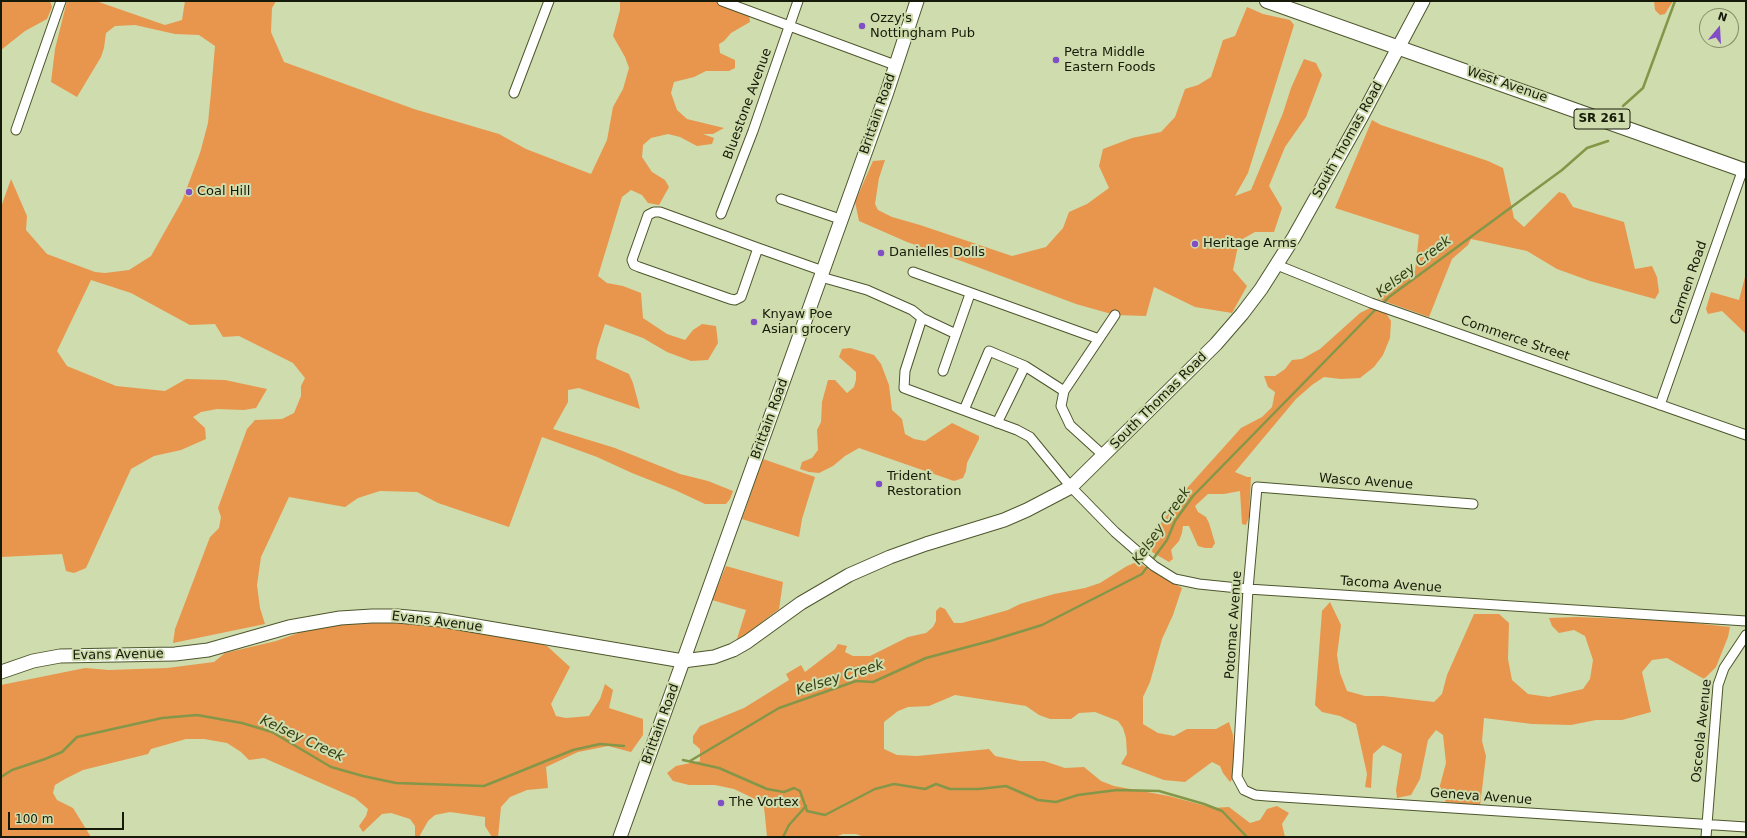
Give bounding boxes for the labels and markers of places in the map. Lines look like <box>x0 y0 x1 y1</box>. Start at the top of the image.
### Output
place label: Ozzy's Nottingham Pub <box>870 11 975 42</box>
marker: Ozzy's Nottingham Pub <box>857 21 867 31</box>
place label: Petra Middle Eastern Foods <box>1064 45 1155 76</box>
marker: Petra Middle Eastern Foods <box>1051 55 1061 65</box>
place label: Coal Hill <box>197 184 250 200</box>
marker: Coal Hill <box>184 187 194 197</box>
place label: Heritage Arms <box>1203 236 1297 252</box>
marker: Heritage Arms <box>1190 239 1200 249</box>
place label: Danielles Dolls <box>889 245 985 261</box>
marker: Danielles Dolls <box>876 248 886 258</box>
place label: Knyaw Poe Asian grocery <box>762 307 851 338</box>
marker: Knyaw Poe Asian grocery <box>749 317 759 327</box>
place label: Trident Restoration <box>887 469 961 500</box>
marker: Trident Restoration <box>874 479 884 489</box>
place label: The Vortex <box>729 795 799 811</box>
marker: The Vortex <box>716 798 726 808</box>

